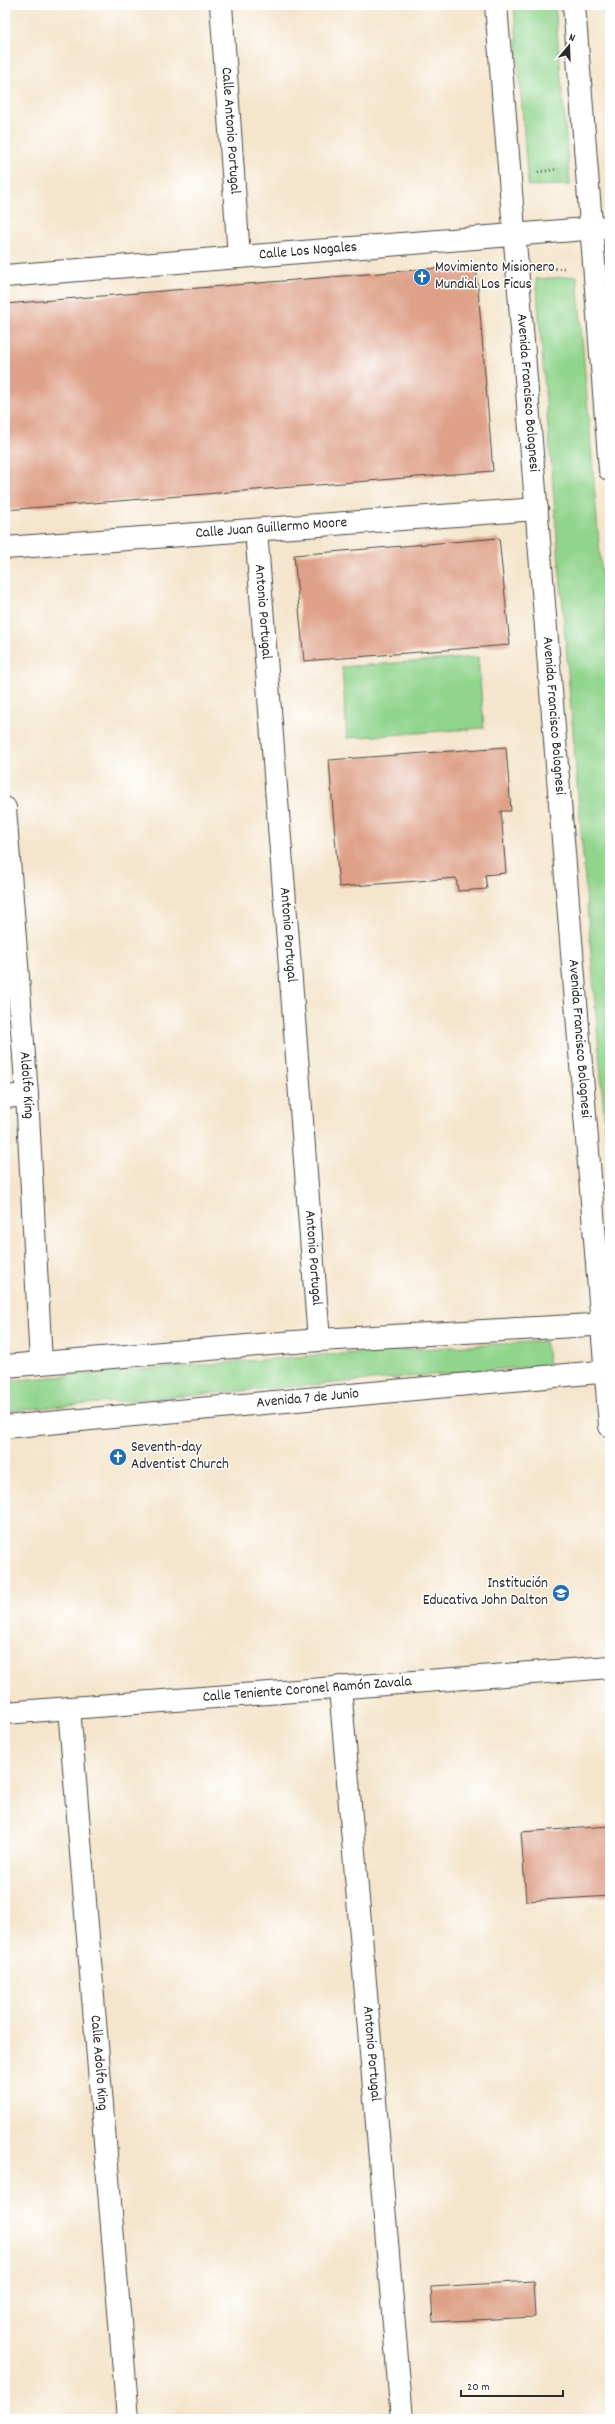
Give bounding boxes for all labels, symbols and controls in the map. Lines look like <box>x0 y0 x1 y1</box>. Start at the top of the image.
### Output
north arrow <box>549 26 589 66</box>
text: N <box>566 30 577 47</box>
street label: Calle Antonio Portugal <box>214 66 246 195</box>
street label: Calle Los Nogales <box>258 237 358 266</box>
place label: Movimiento Misionero Mundial Los Ficus <box>435 257 555 296</box>
church icon: Movimiento Misionero Mundial Los Ficus <box>412 267 432 287</box>
street label: Avenida Francisco Bolognesi <box>510 313 544 473</box>
street label: Calle Juan Guillermo Moore <box>195 512 348 545</box>
street label: Antonio Portugal <box>248 563 277 661</box>
street label: Avenida Francisco Bolognesi <box>536 636 570 796</box>
street label: Antonio Portugal <box>273 886 302 984</box>
street label: Avenida Francisco Bolognesi <box>562 958 596 1119</box>
street label: Aldolfo King <box>13 1051 39 1120</box>
street label: Antonio Portugal <box>298 1209 327 1307</box>
street label: Avenida 7 de Junio <box>255 1383 360 1415</box>
place label: Seventh-day Adventist Church <box>131 1437 229 1476</box>
church icon: Seventh-day Adventist Church <box>108 1447 128 1467</box>
place label: Institución Educativa John Dalton <box>423 1573 548 1612</box>
school or university icon: Institución Educativa John Dalton <box>551 1583 571 1603</box>
street label: Calle Teniente Coronel Ramón Zavala <box>202 1671 413 1709</box>
street label: Antonio Portugal <box>356 2005 386 2103</box>
street label: Calle Adolfo King <box>84 2014 113 2111</box>
scale bar <box>461 2372 563 2398</box>
text: 20 m <box>467 2379 490 2396</box>

